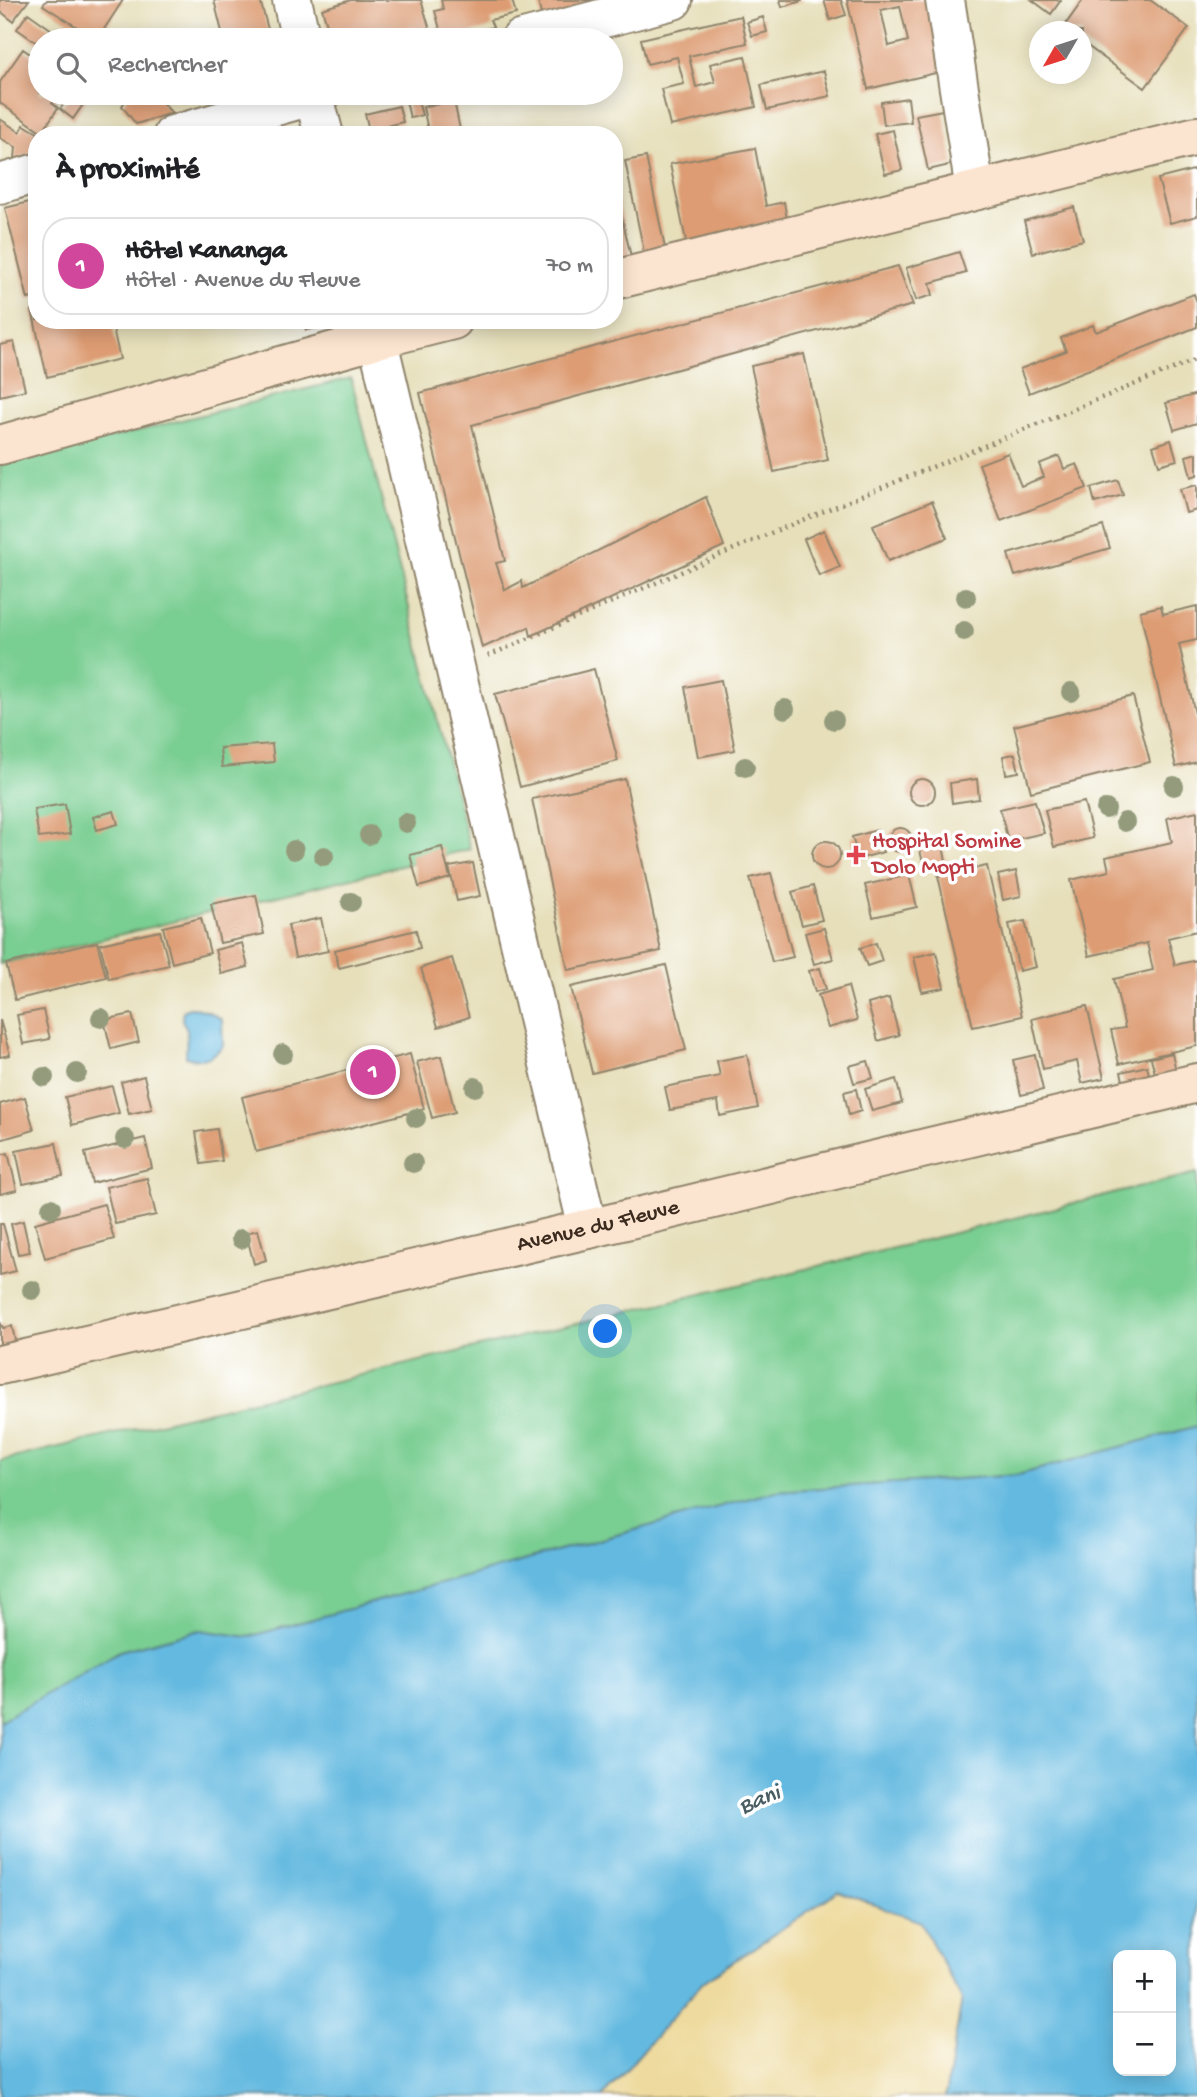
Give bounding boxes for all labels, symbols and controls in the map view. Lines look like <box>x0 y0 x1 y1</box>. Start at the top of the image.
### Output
north arrow <box>1029 21 1092 84</box>
search box <box>28 28 623 105</box>
icon: search <box>52 48 90 86</box>
text: Rechercher <box>108 51 226 82</box>
text: À proximité <box>56 154 200 189</box>
text: Hôtel Kananga <box>125 237 286 268</box>
text: 1 <box>76 253 86 280</box>
text: 70 m <box>546 253 593 280</box>
text: Hôtel · Avenue du Fleuve <box>125 268 360 295</box>
place label: Hospital Somine Dolo Mopti <box>870 829 1022 882</box>
marker: Hospital Somine Dolo Mopti <box>846 845 866 865</box>
pin: 1 <box>350 1046 396 1098</box>
street label: Avenue du Fleuve <box>514 1194 683 1258</box>
your location <box>588 1314 622 1348</box>
water label: Bani <box>735 1778 788 1823</box>
map controls <box>1113 1950 1176 2076</box>
button: + <box>1113 1950 1176 2013</box>
button: − <box>1113 2013 1176 2076</box>

